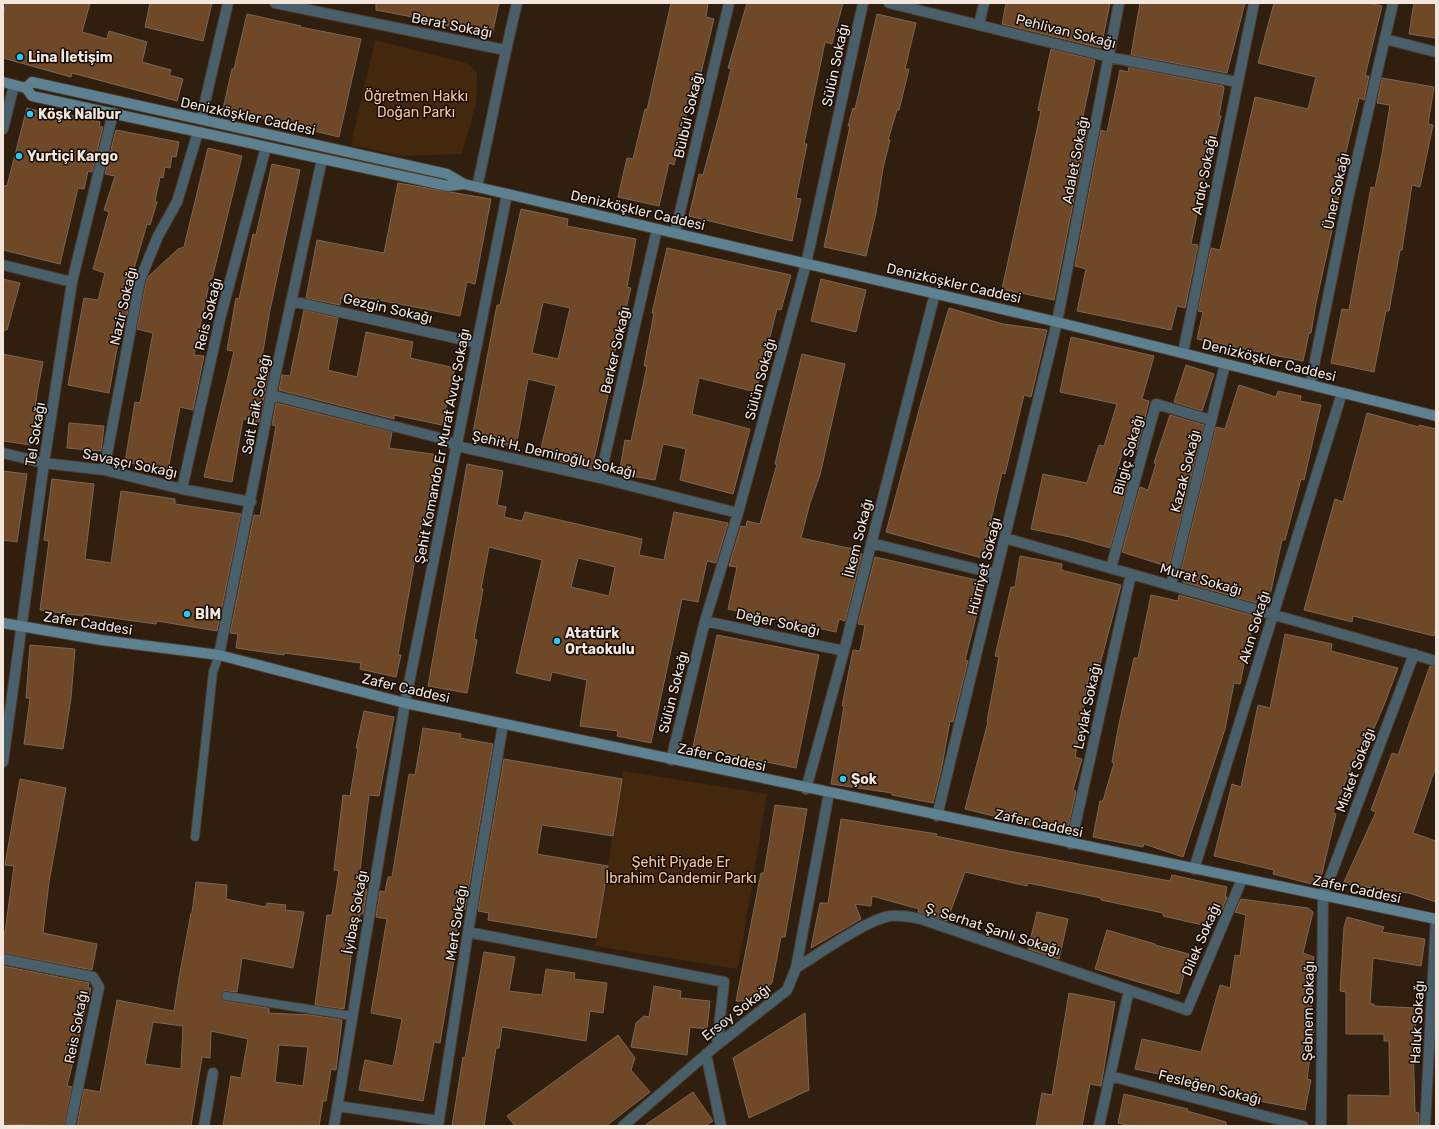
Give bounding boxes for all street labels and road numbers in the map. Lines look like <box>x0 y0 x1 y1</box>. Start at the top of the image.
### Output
street label: Berat Sokağı <box>410 9 494 42</box>
street label: Pehlivan Sokağı <box>1014 11 1118 52</box>
street label: Sülün Sokağı <box>818 22 853 108</box>
street label: Bülbül Sokağı <box>670 70 707 160</box>
street label: Denizköşkler Caddesi <box>179 94 317 139</box>
street label: Adalet Sokağı <box>1059 115 1092 205</box>
street label: Ardıç Sokağı <box>1188 134 1221 216</box>
street label: Üner Sokağı <box>1320 151 1353 231</box>
street label: Denizköşkler Caddesi <box>569 187 707 234</box>
street label: Denizköşkler Caddesi <box>885 260 1023 307</box>
street label: Nazir Sokağı <box>106 265 141 347</box>
street label: Reis Sokağı <box>191 276 226 352</box>
street label: Gezgin Sokağı <box>341 290 434 327</box>
street label: Berker Sokağı <box>597 305 634 395</box>
street label: Şehit Komando Er Murat Avuç Sokağı <box>411 327 474 565</box>
street label: Sülün Sokağı <box>741 336 780 422</box>
street label: Denizköşkler Caddesi <box>1200 336 1338 385</box>
street label: Sait Faik Sokağı <box>238 353 275 456</box>
street label: Tel Sokağı <box>22 401 49 467</box>
street label: Bilgiç Sokağı <box>1110 413 1147 497</box>
street label: Şehit H. Demiroğlu Sokağı <box>470 427 637 482</box>
street label: Kazak Sokağı <box>1167 428 1204 514</box>
street label: Savaşçı Sokağı <box>81 445 179 482</box>
street label: İlkem Sokağı <box>840 497 877 580</box>
street label: Hürriyet Sokağı <box>964 516 1005 617</box>
street label: Murat Sokağı <box>1158 560 1244 599</box>
street label: Akın Sokağı <box>1235 589 1274 666</box>
street label: Değer Sokağı <box>734 605 821 640</box>
street label: Zafer Caddesi <box>42 608 134 639</box>
street label: Sülün Sokağı <box>655 649 692 735</box>
street label: Leylak Sokağı <box>1070 661 1105 751</box>
street label: Zafer Caddesi <box>360 670 451 707</box>
street label: Misket Sokağı <box>1332 726 1379 815</box>
street label: Zafer Caddesi <box>676 740 768 775</box>
street label: Zafer Caddesi <box>993 806 1085 841</box>
street label: İyibaş Sokağı <box>340 869 371 955</box>
street label: Zafer Caddesi <box>1311 872 1403 907</box>
street label: Mert Sokağı <box>442 884 471 962</box>
street label: Ş. Serhat Şanlı Sokağı <box>923 900 1063 959</box>
street label: Dilek Sokağı <box>1178 900 1225 978</box>
street label: Şebnem Sokağı <box>1299 961 1318 1061</box>
street label: Ersoy Sokağı <box>698 980 774 1045</box>
street label: Haluk Sokağı <box>1407 980 1428 1064</box>
street label: Reis Sokağı <box>61 989 92 1065</box>
street label: Fesleğen Sokağı <box>1157 1066 1263 1109</box>

